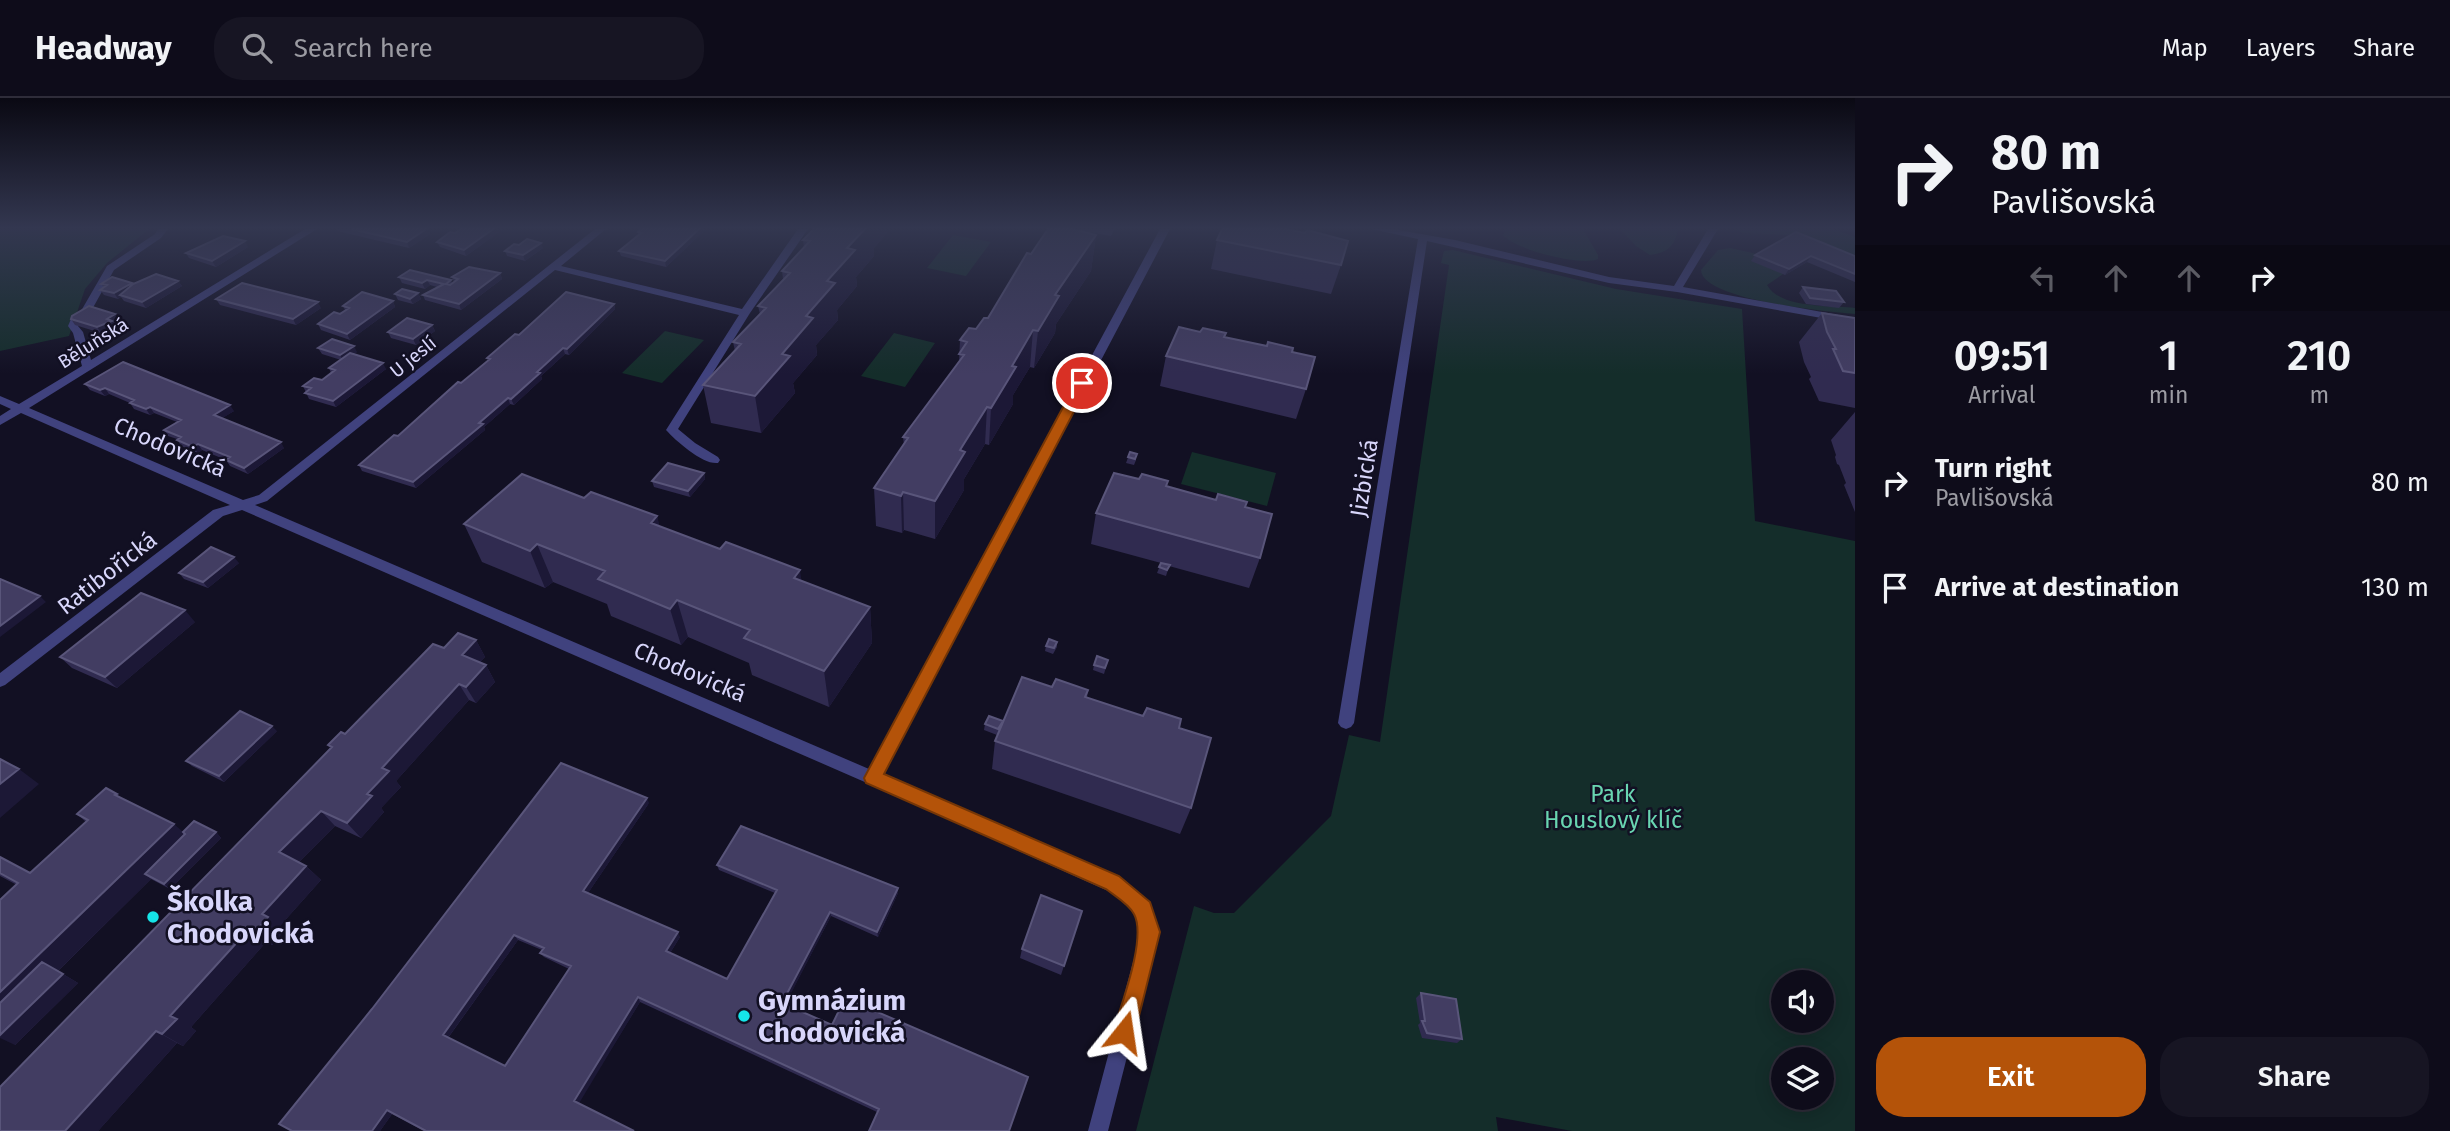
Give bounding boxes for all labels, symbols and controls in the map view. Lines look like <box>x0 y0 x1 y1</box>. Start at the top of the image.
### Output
search box <box>214 17 704 80</box>
text: Headway <box>35 28 172 68</box>
icon: search <box>238 29 276 67</box>
text: Search here <box>294 33 433 64</box>
text: Map <box>2162 34 2208 62</box>
text: Layers <box>2246 34 2315 62</box>
text: Share <box>2353 34 2415 62</box>
text: 80 m <box>1991 123 2101 182</box>
icon: right <box>1876 126 1967 217</box>
text: Pavlišovská <box>1991 183 2156 221</box>
icon: left <box>2024 259 2062 297</box>
icon: ahead <box>2097 259 2135 297</box>
icon: ahead <box>2170 259 2208 297</box>
icon: right <box>2243 259 2281 297</box>
street label: Běluňská <box>54 312 132 374</box>
street label: U jeslí <box>385 331 441 383</box>
text: 09:51 <box>1954 331 2050 381</box>
text: 1 <box>2159 331 2178 381</box>
text: 210 <box>2287 331 2351 381</box>
pin <box>1052 353 1112 413</box>
icon: arrive <box>1063 364 1101 402</box>
text: Arrival <box>1968 381 2036 409</box>
text: min <box>2149 381 2189 409</box>
text: m <box>2309 381 2329 409</box>
street label: Chodovická <box>110 411 230 483</box>
street label: Jizbická <box>1344 437 1384 519</box>
text: Turn right <box>1935 453 2052 484</box>
icon: right <box>1876 464 1914 502</box>
text: 80 m <box>2371 467 2429 498</box>
text: Pavlišovská <box>1935 484 2054 512</box>
street label: Ratibořická <box>52 526 162 620</box>
icon: arrive <box>1876 569 1914 607</box>
text: Arrive at destination <box>1935 572 2179 603</box>
text: 130 m <box>2361 572 2429 603</box>
street label: Chodovická <box>630 636 750 708</box>
park label: Park Houslový klíč <box>1544 780 1682 834</box>
place label: Školka Chodovická <box>167 884 314 950</box>
marker: Školka Chodovická <box>145 909 161 925</box>
map controls <box>1771 970 1834 1110</box>
button: sound <box>1771 970 1834 1033</box>
place label: Gymnázium Chodovická <box>758 984 906 1049</box>
position arrow <box>1087 995 1161 1069</box>
marker: Gymnázium Chodovická <box>736 1008 752 1024</box>
button: Exit <box>1876 1037 2146 1117</box>
button: Share <box>2160 1037 2429 1117</box>
button: layers <box>1771 1047 1834 1110</box>

